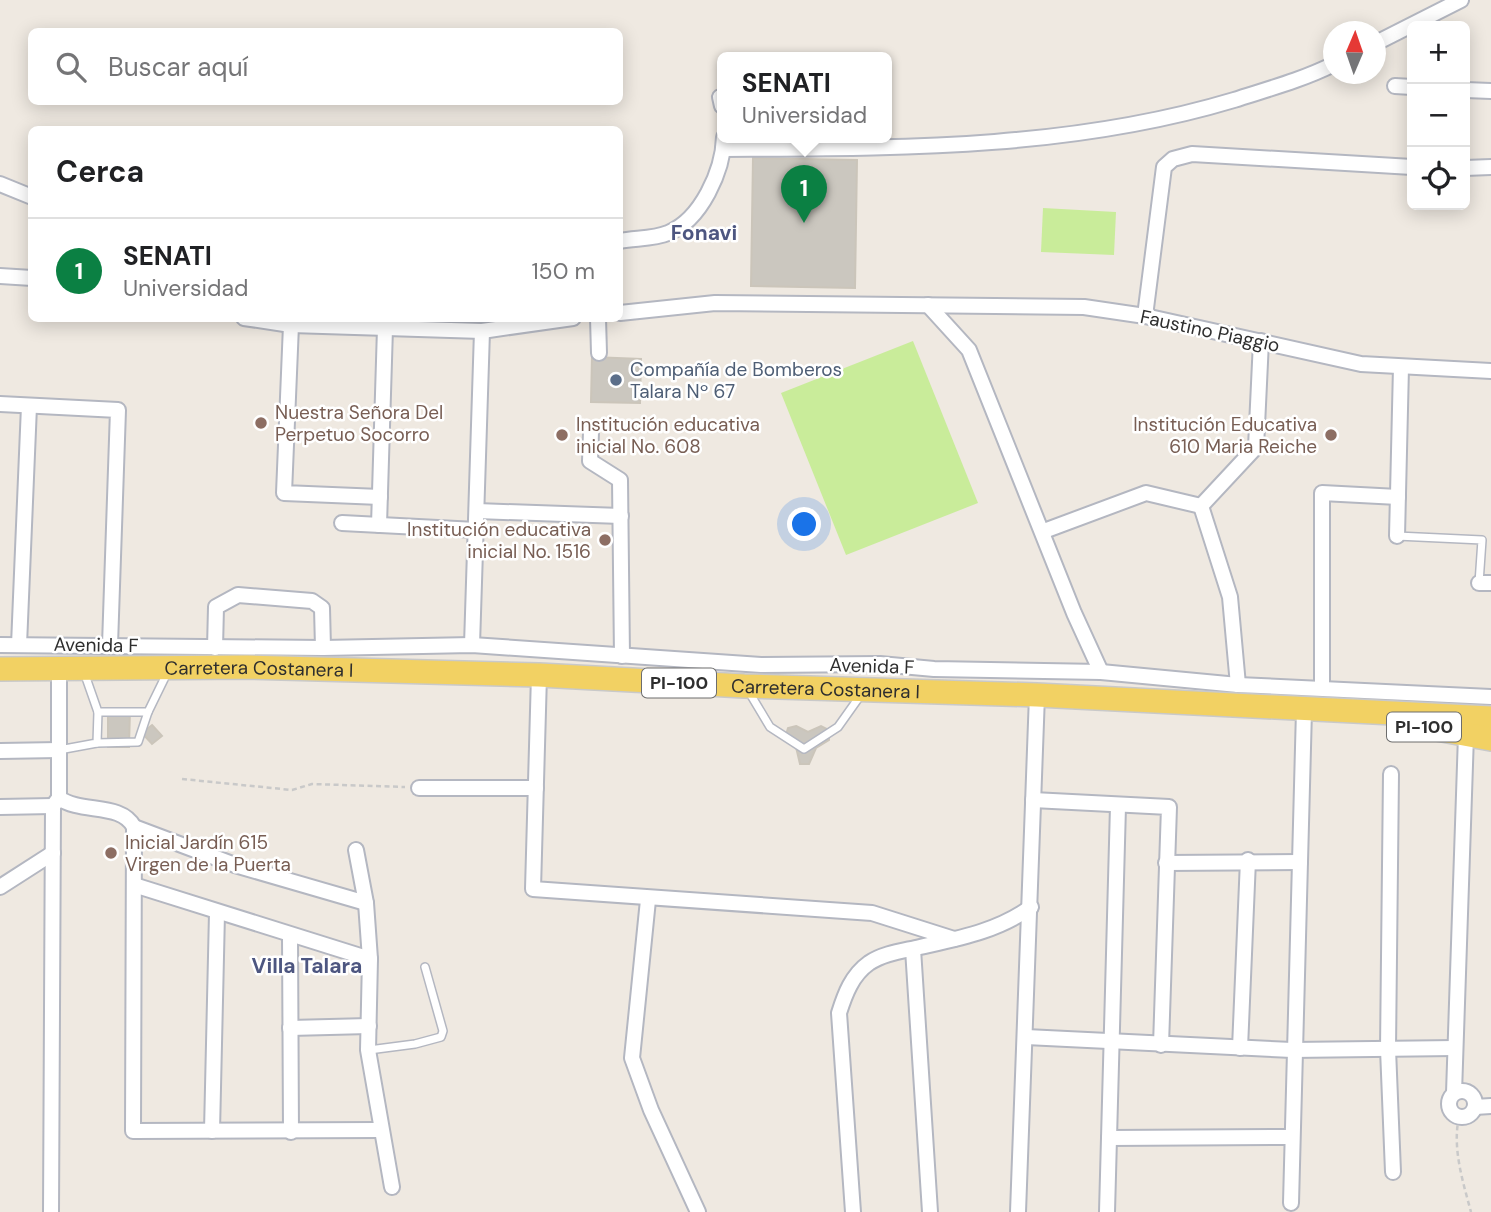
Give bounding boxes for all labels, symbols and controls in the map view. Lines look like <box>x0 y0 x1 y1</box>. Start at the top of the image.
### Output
north arrow <box>1323 21 1386 84</box>
map controls <box>1407 21 1470 210</box>
button: + <box>1407 21 1470 84</box>
search box <box>28 28 623 105</box>
icon: search <box>52 48 90 86</box>
text: Buscar aquí <box>108 50 248 84</box>
popup <box>717 52 892 143</box>
text: SENATI <box>742 66 831 100</box>
button: − <box>1407 84 1470 147</box>
text: Universidad <box>742 100 867 130</box>
button: locate <box>1407 147 1470 210</box>
text: Cerca <box>56 152 144 191</box>
pin: 1 <box>781 165 827 223</box>
district label: Fonavi <box>671 219 737 247</box>
text: SENATI <box>123 239 212 273</box>
text: 1 <box>75 256 83 286</box>
text: 150 m <box>531 256 595 286</box>
text: Universidad <box>123 273 248 303</box>
street label: Faustino Piaggio <box>1138 304 1282 358</box>
place label: Compañía de Bomberos Talara Nº 67 <box>630 357 842 404</box>
marker: Compañía de Bomberos Talara Nº 67 <box>608 372 624 388</box>
place label: Nuestra Señora Del Perpetuo Socorro <box>275 400 443 447</box>
place label: Institución educativa inicial No. 608 <box>576 412 760 459</box>
place label: Institución Educativa 610 Maria Reiche <box>1133 412 1317 459</box>
marker: Nuestra Señora Del Perpetuo Socorro <box>253 415 269 431</box>
marker: Institución educativa inicial No. 608 <box>554 427 570 443</box>
marker: Institución Educativa 610 Maria Reiche <box>1323 427 1339 443</box>
your location <box>787 507 821 541</box>
place label: Institución educativa inicial No. 1516 <box>407 517 591 564</box>
marker: Institución educativa inicial No. 1516 <box>597 532 613 548</box>
street label: Avenida F <box>53 632 139 658</box>
street label: Avenida F <box>829 652 915 680</box>
street label: Carretera Costanera I <box>164 654 354 682</box>
road number: PI-100 <box>642 668 716 698</box>
street label: Carretera Costanera I <box>730 673 920 704</box>
road number: PI-100 <box>1387 712 1461 742</box>
place label: Inicial Jardín 615 Virgen de la Puerta <box>125 830 291 877</box>
marker: Inicial Jardín 615 Virgen de la Puerta <box>103 845 119 861</box>
district label: Villa Talara <box>252 952 362 980</box>

